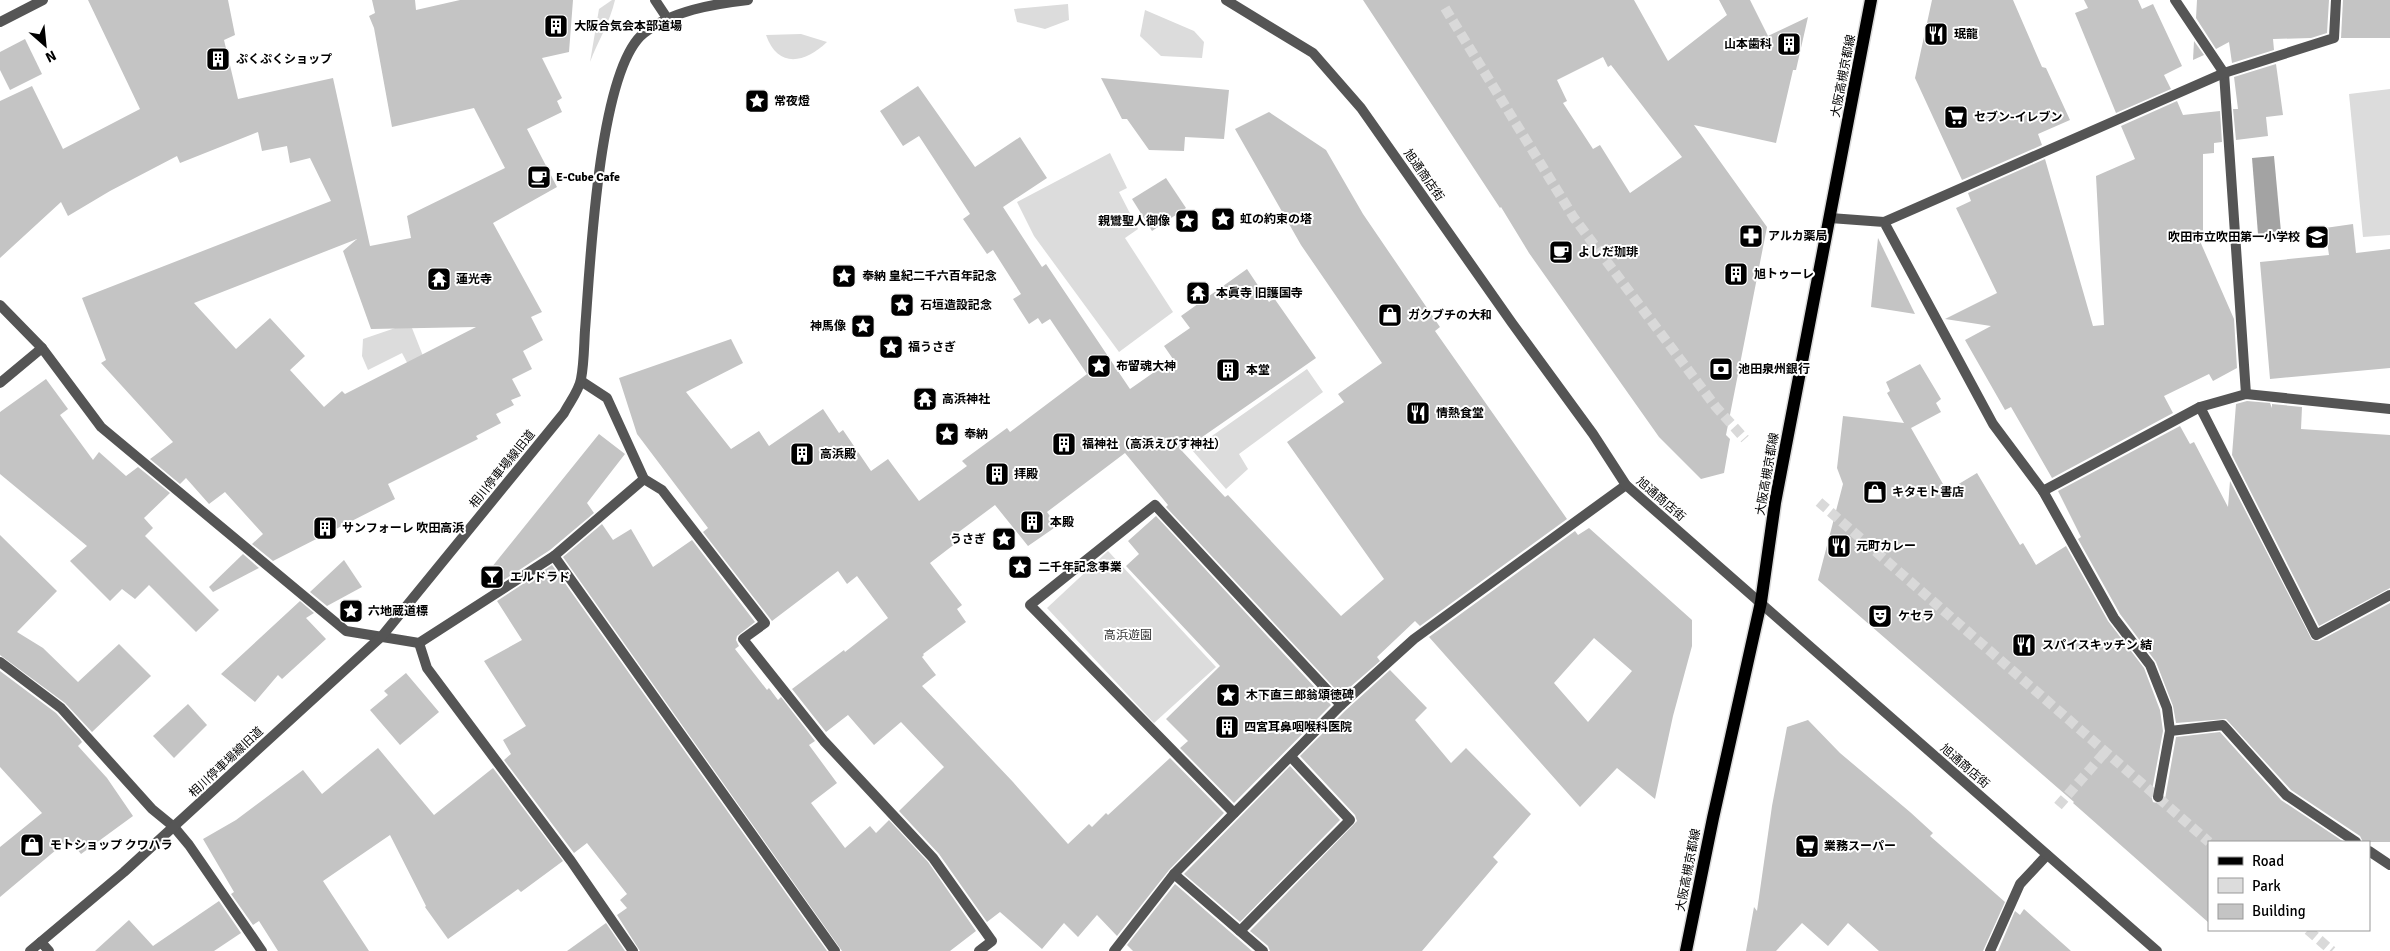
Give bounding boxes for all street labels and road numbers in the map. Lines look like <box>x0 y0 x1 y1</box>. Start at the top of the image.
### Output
street label: 大阪高槻京都線 <box>1828 33 1859 119</box>
street label: 旭通商店街 <box>1400 146 1447 204</box>
street label: 相川停車場線旧道 <box>466 427 538 511</box>
street label: 大阪高槻京都線 <box>1753 431 1782 517</box>
street label: 旭通商店街 <box>1633 474 1688 525</box>
street label: 相川停車場線旧道 <box>186 724 267 801</box>
street label: 旭通商店街 <box>1937 741 1992 792</box>
street label: 大阪高槻京都線 <box>1673 827 1704 913</box>

